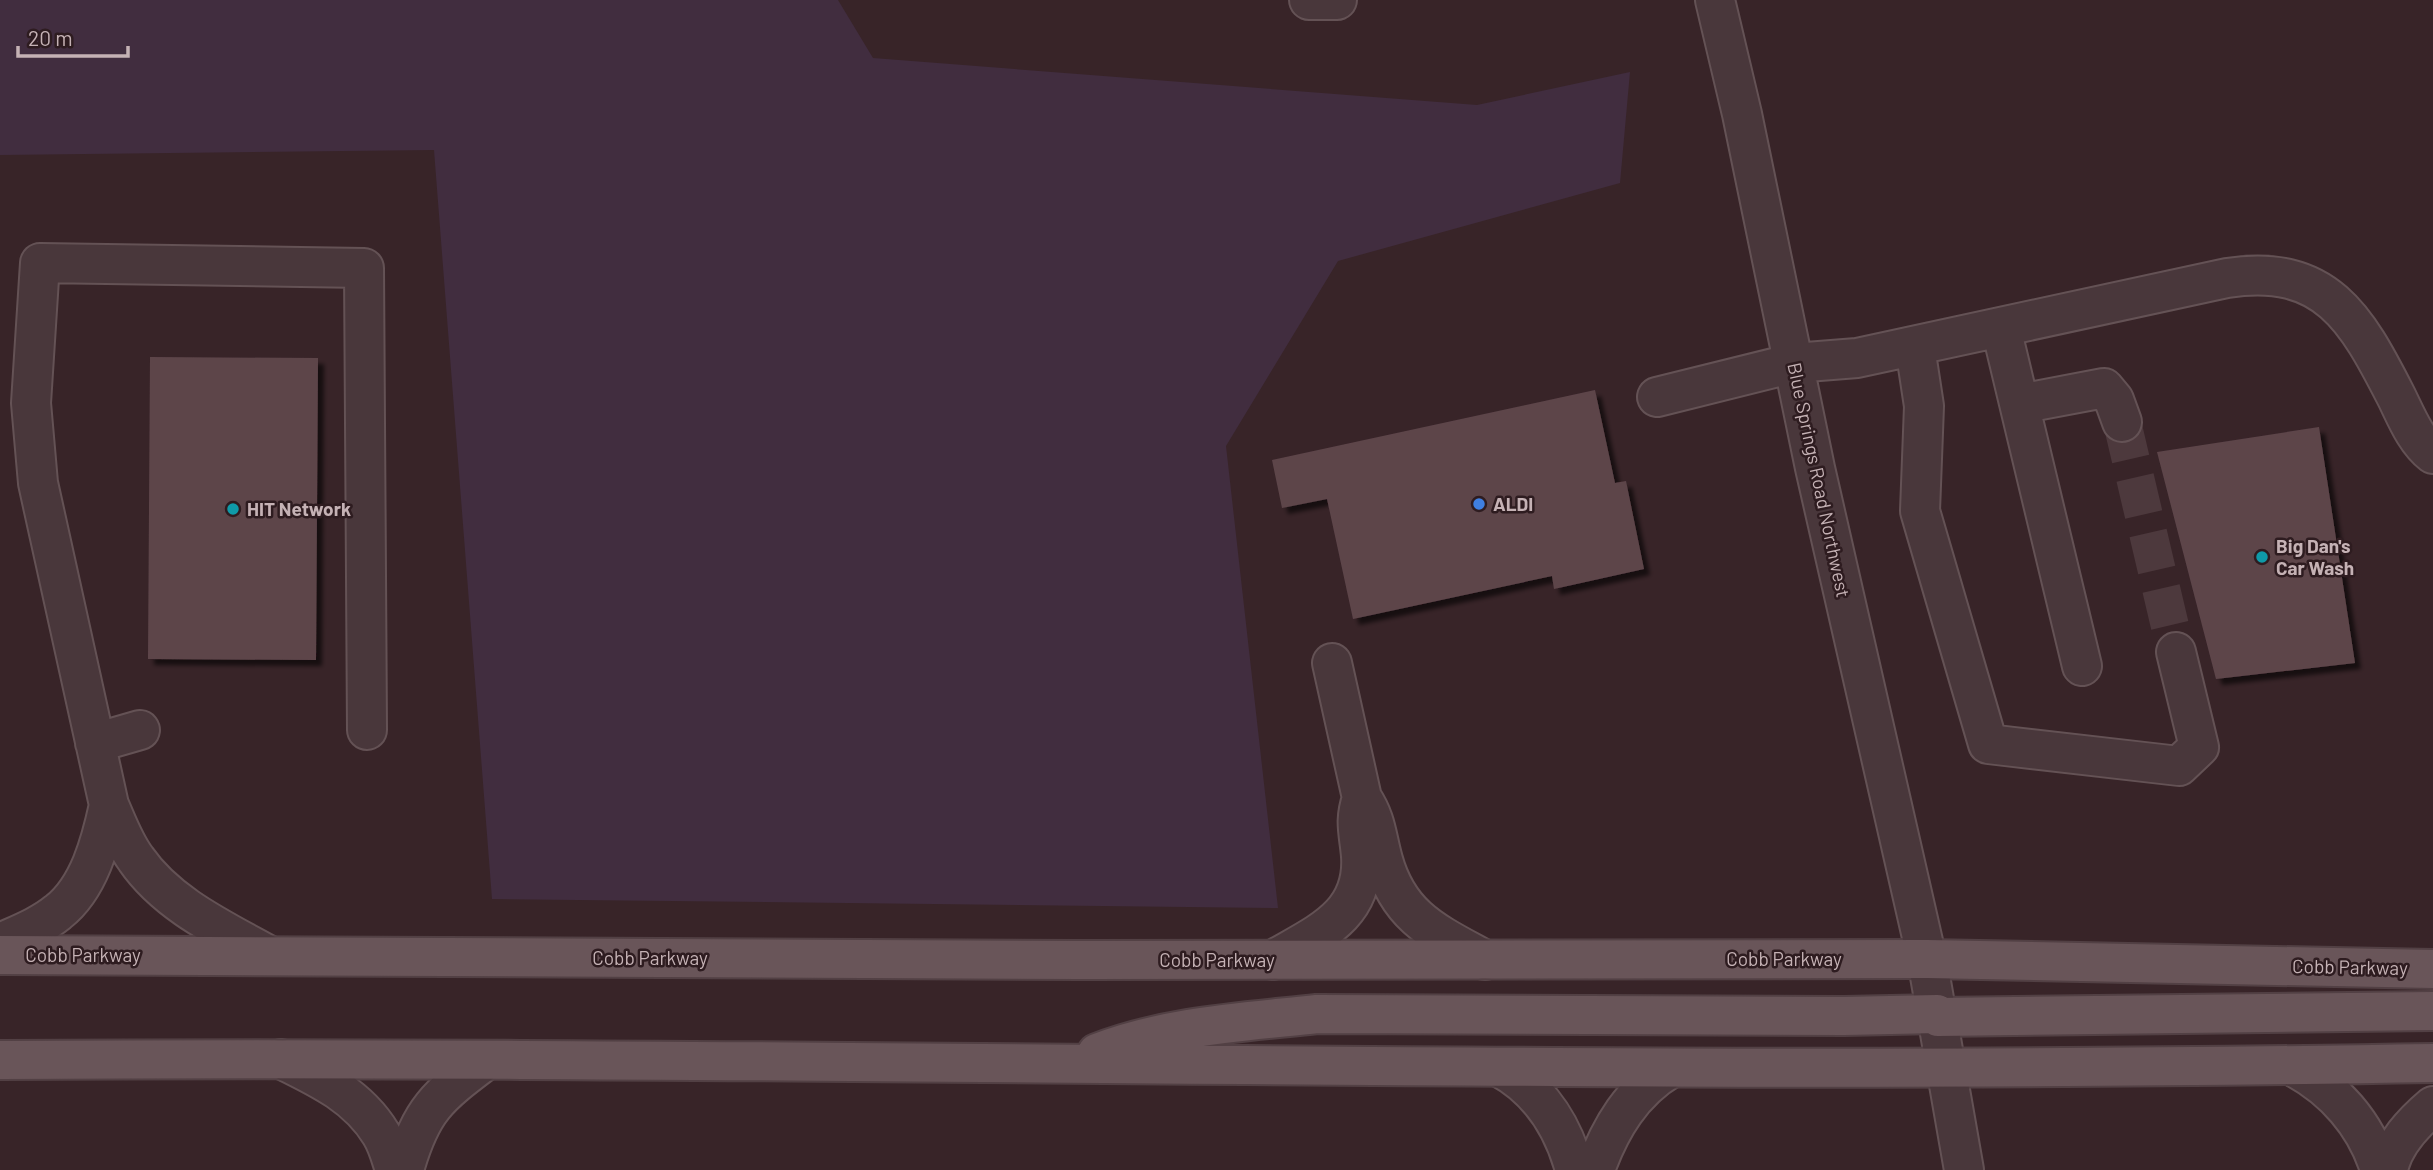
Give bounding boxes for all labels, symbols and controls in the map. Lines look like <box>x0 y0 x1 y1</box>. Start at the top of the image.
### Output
scale bar <box>18 14 128 58</box>
text: 20 m <box>28 25 73 50</box>
street label: Blue Springs Road Northwest <box>1783 360 1856 599</box>
place label: ALDI <box>1493 492 1533 515</box>
marker: ALDI <box>1471 496 1487 512</box>
place label: HIT Network <box>247 497 351 520</box>
marker: HIT Network <box>225 501 241 517</box>
place label: Big Dan's Car Wash <box>2276 534 2354 579</box>
marker: Big Dan's Car Wash <box>2254 549 2270 565</box>
street label: Cobb Parkway <box>25 943 141 966</box>
street label: Cobb Parkway <box>592 946 708 969</box>
street label: Cobb Parkway <box>1726 947 1842 970</box>
street label: Cobb Parkway <box>1159 948 1275 971</box>
street label: Cobb Parkway <box>2292 954 2408 979</box>

